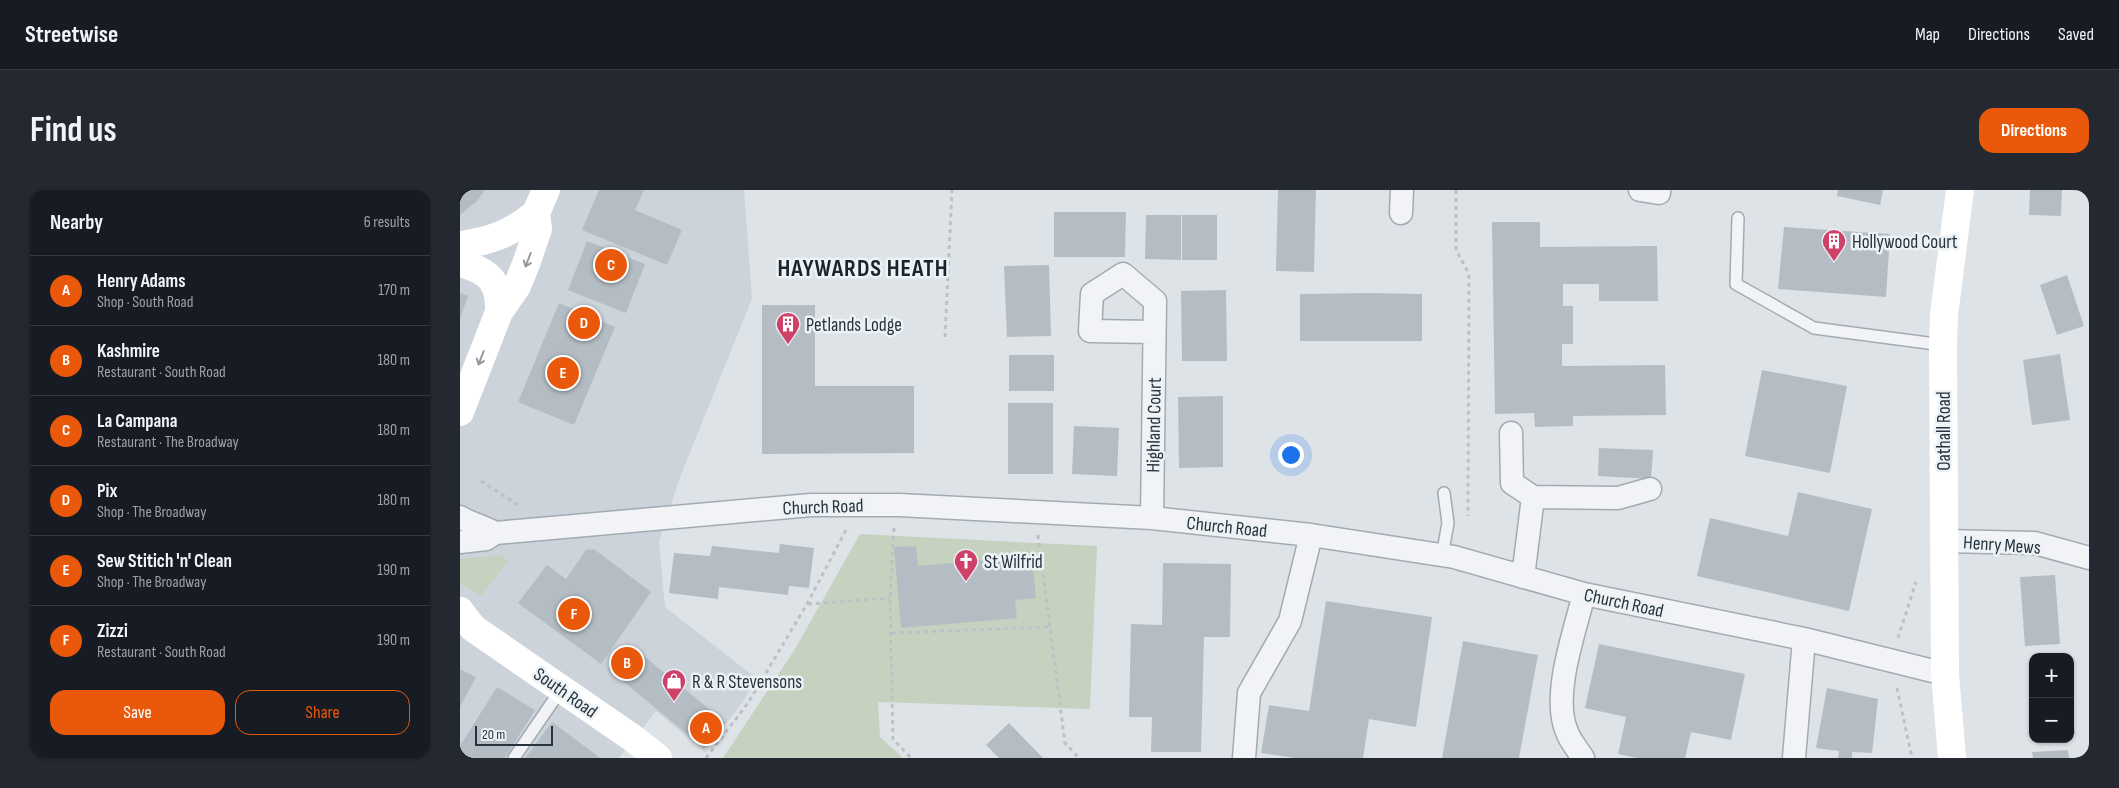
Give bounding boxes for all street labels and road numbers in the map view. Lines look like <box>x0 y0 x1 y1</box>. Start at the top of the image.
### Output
street label: Highland Court <box>1142 377 1167 473</box>
street label: Oathall Road <box>1933 391 1956 471</box>
street label: Church Road <box>782 495 864 520</box>
street label: Church Road <box>1185 512 1268 543</box>
street label: Henry Mews <box>1962 531 2042 560</box>
street label: Church Road <box>1582 584 1666 623</box>
street label: South Road <box>529 663 601 723</box>

